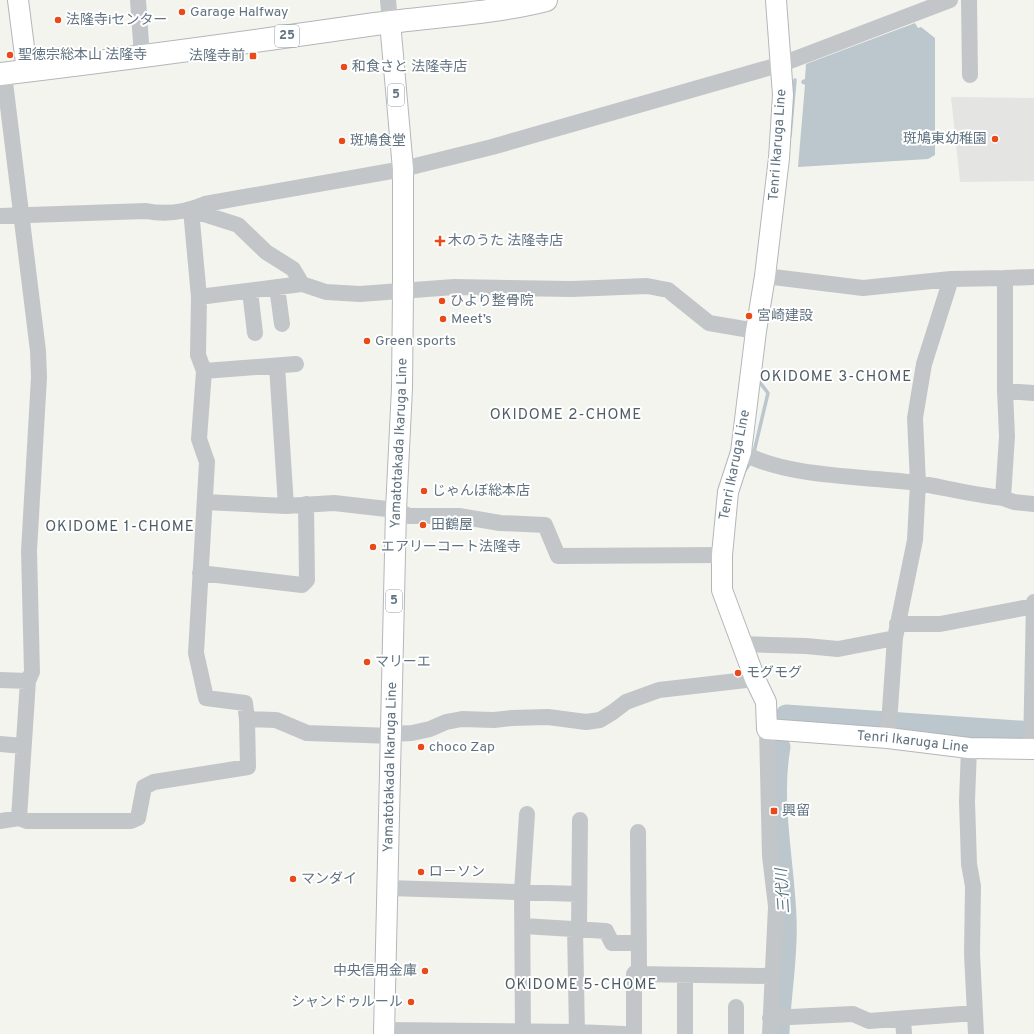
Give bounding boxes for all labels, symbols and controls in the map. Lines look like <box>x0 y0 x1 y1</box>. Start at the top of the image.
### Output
place label: Garage Halfway <box>190 4 289 21</box>
marker: Garage Halfway <box>177 7 187 17</box>
place label: 法隆寺iセンター <box>66 12 168 29</box>
marker: 法隆寺iセンター <box>53 15 63 25</box>
road number: 25 <box>275 25 299 47</box>
place label: 聖徳宗総本山 法隆寺 <box>18 47 147 64</box>
place label: 法隆寺前 <box>189 47 245 65</box>
marker: 聖徳宗総本山 法隆寺 <box>5 50 15 60</box>
marker: 法隆寺前 <box>248 51 258 61</box>
place label: 和食さと 法隆寺店 <box>352 59 467 76</box>
marker: 和食さと 法隆寺店 <box>339 62 349 72</box>
road number: 5 <box>388 84 404 106</box>
street label: Tenri Ikaruga Line <box>766 88 790 202</box>
place label: 斑鳩東幼稚園 <box>903 130 987 148</box>
place label: 斑鳩食堂 <box>350 132 406 150</box>
marker: 斑鳩東幼稚園 <box>990 134 1000 144</box>
marker: 斑鳩食堂 <box>337 136 347 146</box>
place label: 木のうた 法隆寺店 <box>448 233 563 250</box>
marker: 木のうた 法隆寺店 <box>435 236 445 246</box>
place label: ひより整骨院 <box>450 293 534 310</box>
marker: ひより整骨院 <box>437 296 447 306</box>
place label: 宮崎建設 <box>757 308 813 325</box>
place label: Meet’s <box>451 311 492 328</box>
marker: 宮崎建設 <box>744 311 754 321</box>
marker: Meet’s <box>438 314 448 324</box>
place label: Green sports <box>375 333 456 350</box>
marker: Green sports <box>362 336 372 346</box>
street label: Yamatotakada Ikaruga Line <box>387 358 411 529</box>
district label: OKIDOME 3-CHOME <box>760 368 912 387</box>
district label: OKIDOME 2-CHOME <box>490 406 642 425</box>
street label: Tenri Ikaruga Line <box>716 408 754 522</box>
place label: じゃんぼ総本店 <box>432 483 530 500</box>
marker: じゃんぼ総本店 <box>419 486 429 496</box>
place label: 田鶴屋 <box>431 517 473 534</box>
district label: OKIDOME 1-CHOME <box>45 518 195 537</box>
marker: 田鶴屋 <box>418 520 428 530</box>
place label: エアリーコート法隆寺 <box>381 539 521 556</box>
marker: エアリーコート法隆寺 <box>368 542 378 552</box>
road number: 5 <box>386 590 402 612</box>
place label: マリーエ <box>375 654 431 671</box>
marker: マリーエ <box>362 657 372 667</box>
place label: モグモグ <box>746 665 802 682</box>
marker: モグモグ <box>733 668 743 678</box>
street label: Yamatotakada Ikaruga Line <box>380 682 401 853</box>
street label: Tenri Ikaruga Line <box>856 727 970 756</box>
place label: choco Zap <box>429 739 495 756</box>
marker: choco Zap <box>416 742 426 752</box>
place label: 興留 <box>782 803 810 820</box>
marker: 興留 <box>769 806 779 816</box>
place label: ロ－ソン <box>429 864 485 881</box>
water label: 三代川 <box>773 866 795 914</box>
marker: ロ－ソン <box>416 867 426 877</box>
place label: マンダイ <box>301 871 357 888</box>
marker: マンダイ <box>288 874 298 884</box>
place label: 中央信用金庫 <box>333 963 417 980</box>
marker: 中央信用金庫 <box>420 966 430 976</box>
district label: OKIDOME 5-CHOME <box>505 976 657 995</box>
place label: シャンドゥルール <box>291 994 403 1011</box>
marker: シャンドゥルール <box>406 997 416 1007</box>

